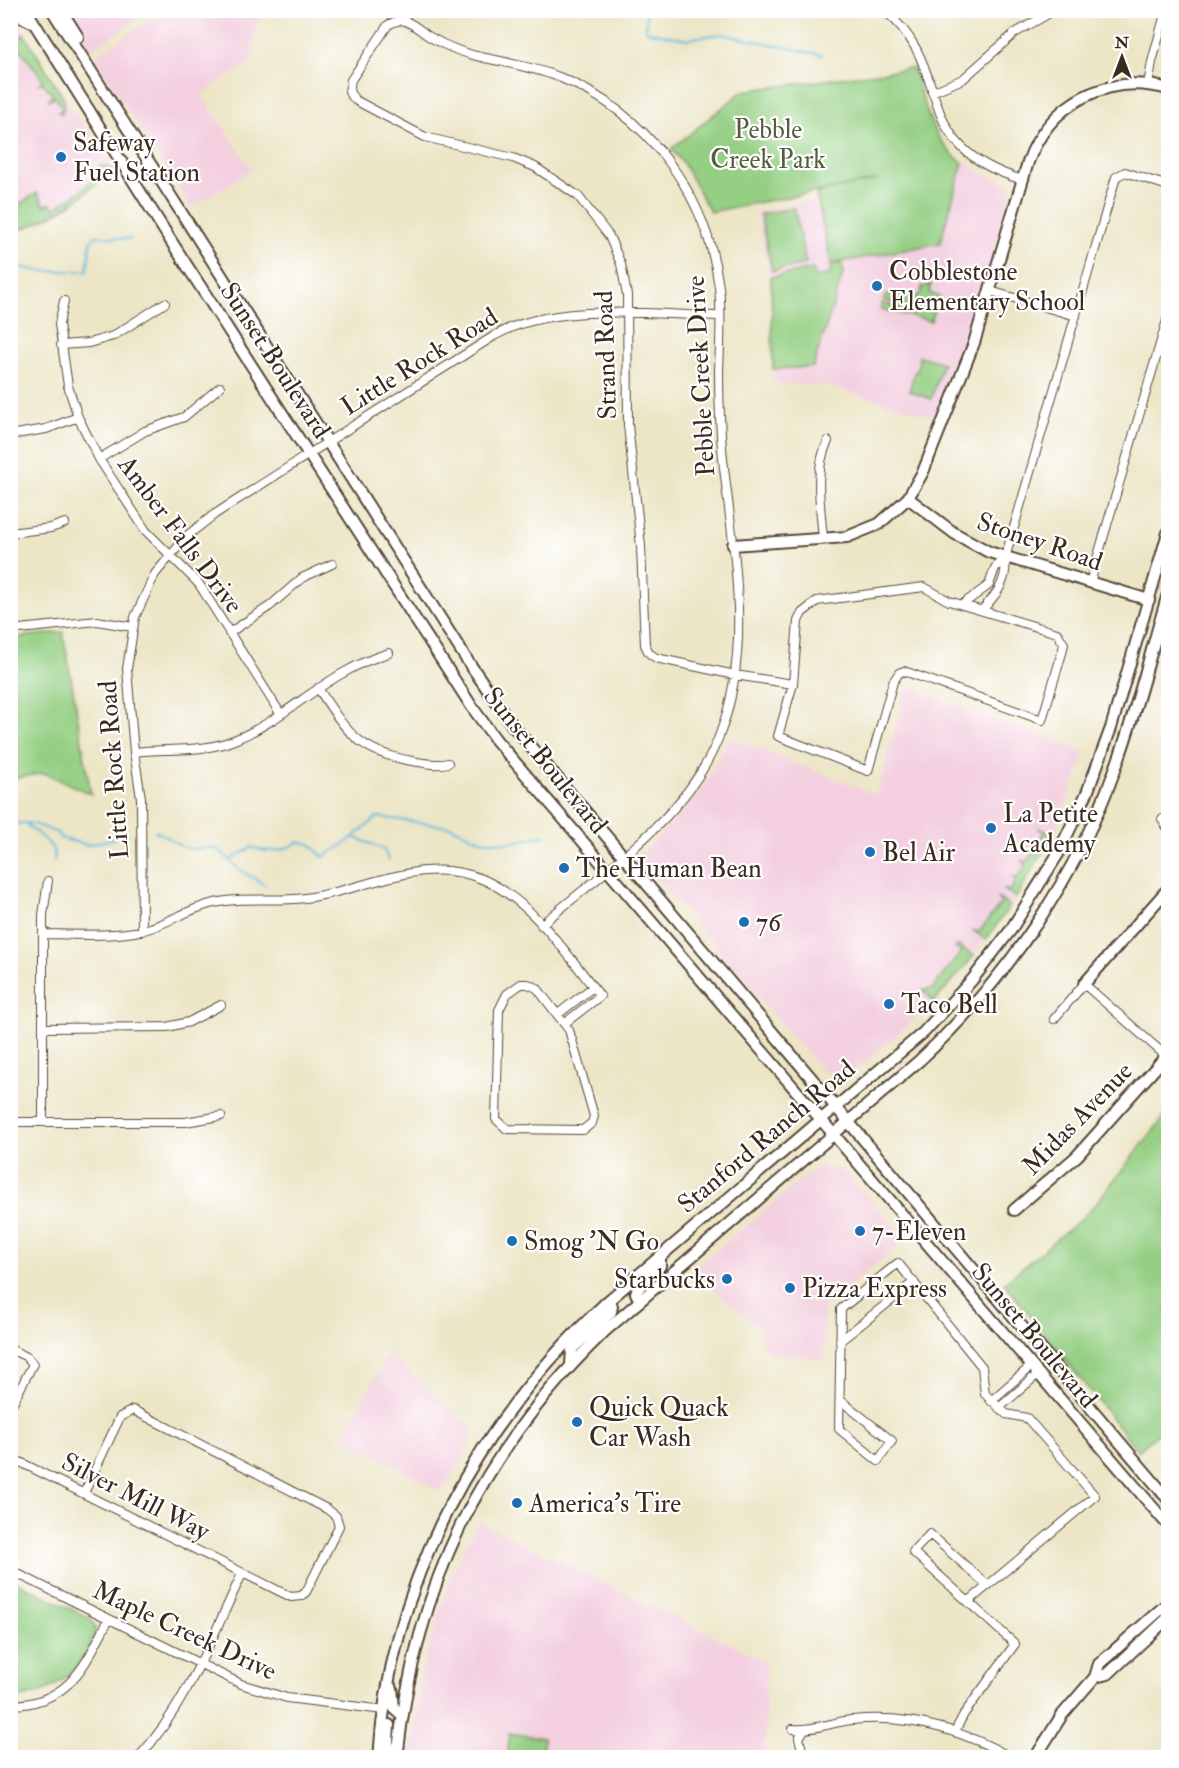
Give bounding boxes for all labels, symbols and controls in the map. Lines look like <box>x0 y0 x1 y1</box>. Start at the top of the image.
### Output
north arrow <box>1092 27 1152 87</box>
text: N <box>1114 33 1130 53</box>
park label: Pebble Creek Park <box>710 114 826 176</box>
place label: Safeway Fuel Station <box>73 127 200 189</box>
marker: Safeway Fuel Station <box>54 150 68 164</box>
place label: Cobblestone Elementary School <box>889 256 1086 318</box>
street label: Pebble Creek Drive <box>680 274 722 477</box>
street label: Sunset Boulevard <box>213 277 338 445</box>
marker: Cobblestone Elementary School <box>870 279 884 293</box>
street label: Strand Road <box>588 290 624 420</box>
street label: Little Rock Road <box>335 301 504 423</box>
street label: Amber Falls Drive <box>110 449 250 620</box>
street label: Stoney Road <box>973 506 1107 578</box>
street label: Little Rock Road <box>92 679 136 860</box>
street label: Sunset Boulevard <box>476 681 614 841</box>
place label: La Petite Academy <box>1002 798 1098 860</box>
marker: La Petite Academy <box>984 821 998 835</box>
place label: Bel Air <box>882 837 955 869</box>
marker: Bel Air <box>863 845 877 859</box>
place label: The Human Bean <box>576 853 762 885</box>
marker: The Human Bean <box>557 861 571 875</box>
place label: 76 <box>756 907 783 939</box>
marker: 76 <box>737 915 751 929</box>
place label: Taco Bell <box>901 989 998 1021</box>
marker: Taco Bell <box>882 997 896 1011</box>
street label: Stanford Ranch Road <box>671 1053 862 1220</box>
street label: Midas Avenue <box>1016 1055 1140 1182</box>
place label: 7-Eleven <box>872 1216 966 1248</box>
marker: 7-Eleven <box>853 1224 867 1238</box>
place label: Smog 'N Go <box>524 1226 659 1258</box>
marker: Smog 'N Go <box>505 1234 519 1248</box>
street label: Sunset Boulevard <box>964 1257 1104 1415</box>
place label: Starbucks <box>614 1264 715 1296</box>
marker: Starbucks <box>720 1272 734 1286</box>
place label: Pizza Express <box>802 1273 947 1306</box>
marker: Pizza Express <box>783 1281 797 1295</box>
place label: Quick Quack Car Wash <box>589 1392 729 1454</box>
marker: Quick Quack Car Wash <box>570 1415 584 1429</box>
street label: Silver Mill Way <box>56 1446 215 1548</box>
place label: America's Tire <box>528 1488 681 1520</box>
marker: America's Tire <box>510 1496 524 1510</box>
street label: Maple Creek Drive <box>87 1574 282 1688</box>

